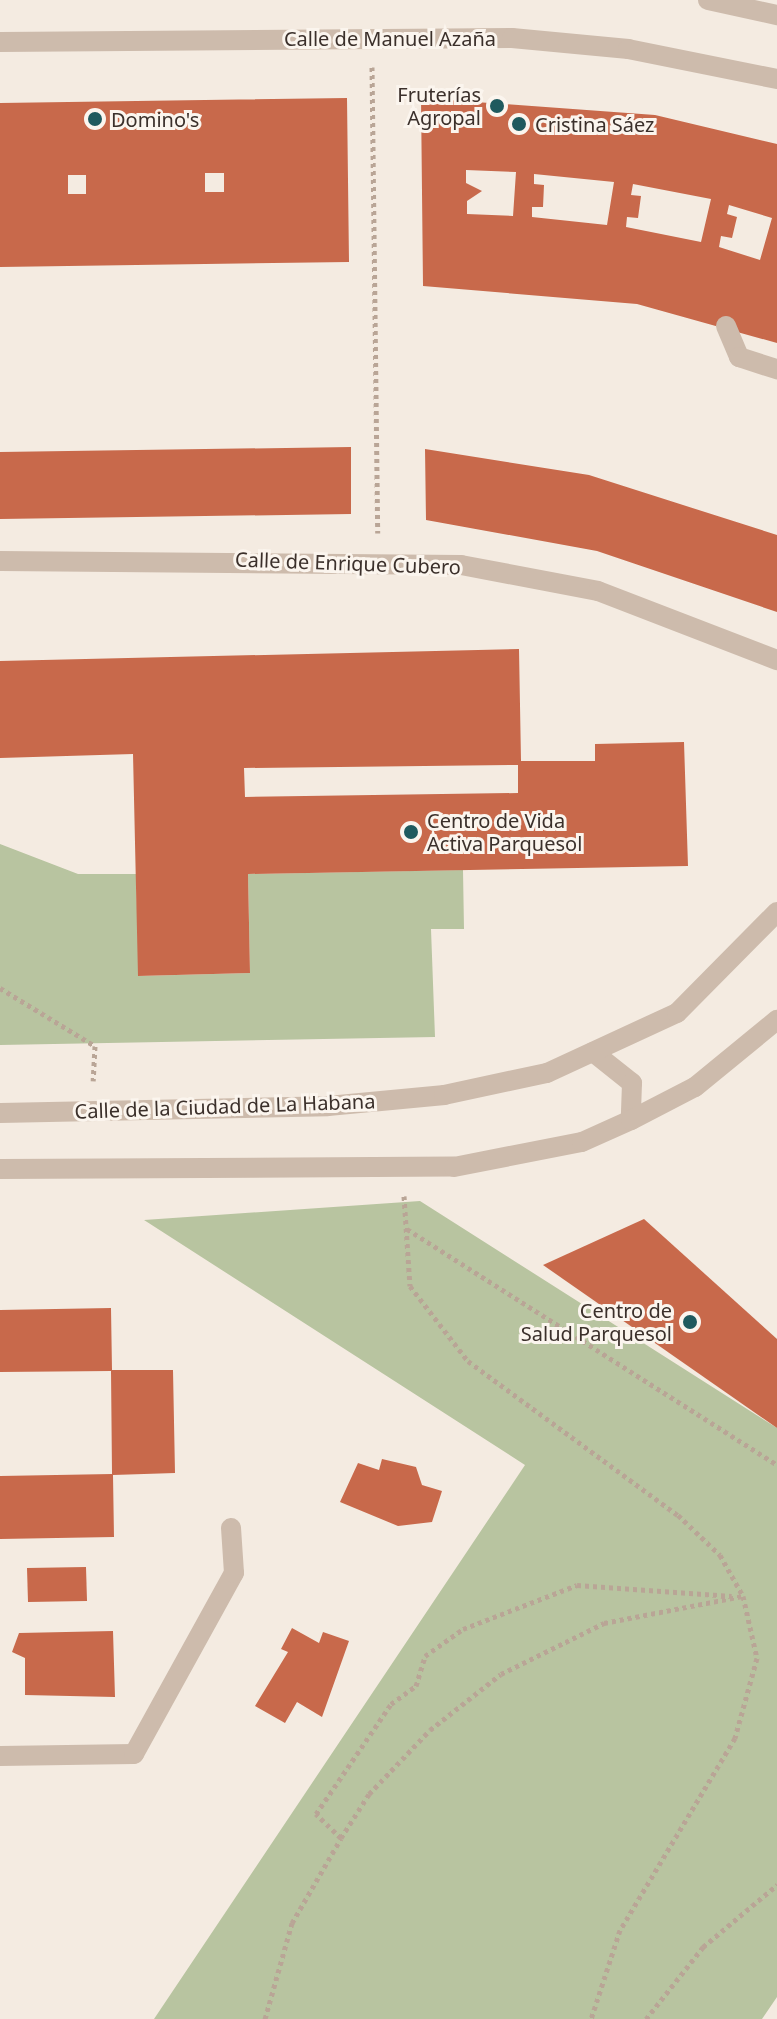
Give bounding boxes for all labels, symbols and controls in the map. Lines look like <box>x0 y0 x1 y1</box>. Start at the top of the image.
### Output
street label: Calle de Manuel Azaña <box>284 26 496 50</box>
place label: Fruterías Agropal <box>397 82 481 129</box>
marker: Fruterías Agropal <box>488 97 506 115</box>
place label: Domino's <box>111 107 199 131</box>
marker: Domino's <box>86 110 104 128</box>
place label: Cristina Sáez <box>535 112 654 136</box>
marker: Cristina Sáez <box>510 115 528 133</box>
street label: Calle de Enrique Cubero <box>235 547 461 579</box>
place label: Centro de Vida Activa Parquesol <box>427 808 582 855</box>
marker: Centro de Vida Activa Parquesol <box>402 823 420 841</box>
street label: Calle de la Ciudad de La Habana <box>74 1089 376 1123</box>
place label: Centro de Salud Parquesol <box>521 1298 672 1345</box>
marker: Centro de Salud Parquesol <box>679 1311 701 1333</box>

